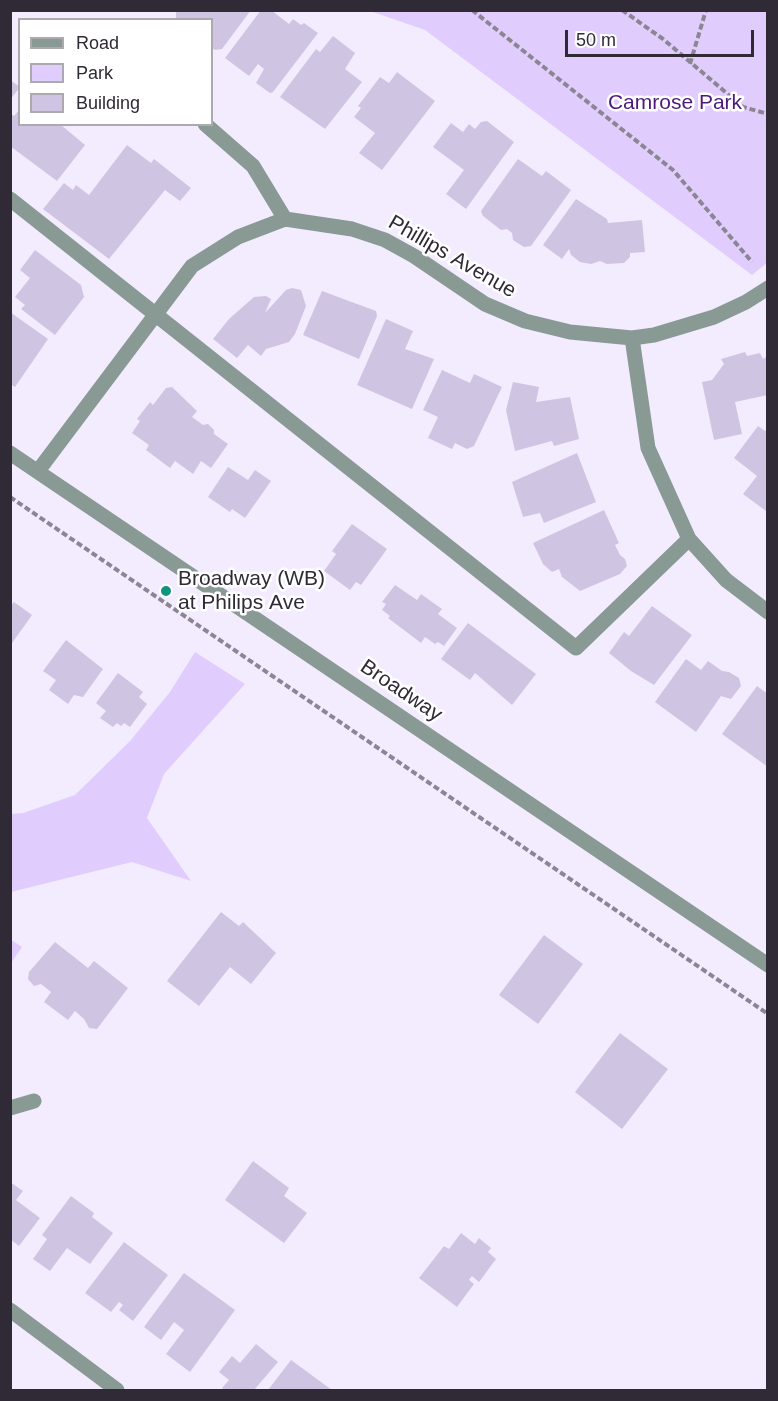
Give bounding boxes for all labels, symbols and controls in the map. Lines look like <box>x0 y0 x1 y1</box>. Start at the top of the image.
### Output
legend <box>18 18 213 126</box>
scale bar <box>568 18 757 56</box>
text: 50 m <box>576 30 616 50</box>
text: Road <box>76 33 119 53</box>
text: Park <box>76 63 113 83</box>
park label: Camrose Park <box>608 90 742 116</box>
text: Building <box>76 93 140 113</box>
street label: Phillips Avenue <box>384 210 520 304</box>
place label: Broadway (WB) at Philips Ave <box>178 566 325 616</box>
marker: Broadway (WB) at Philips Ave <box>159 584 173 598</box>
street label: Broadway <box>355 654 447 728</box>

